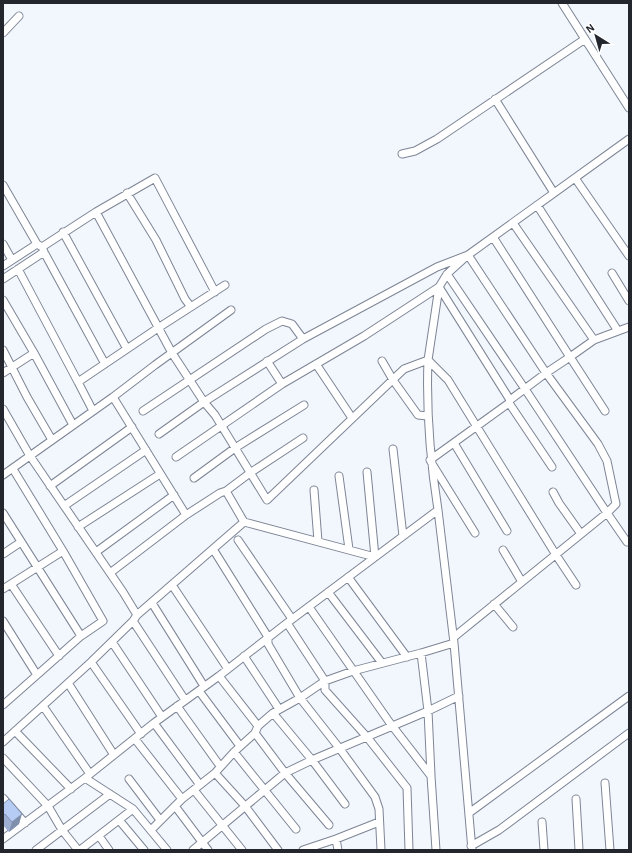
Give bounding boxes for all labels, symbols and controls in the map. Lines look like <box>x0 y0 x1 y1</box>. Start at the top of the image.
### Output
north arrow <box>576 16 616 56</box>
text: N <box>584 22 597 35</box>

